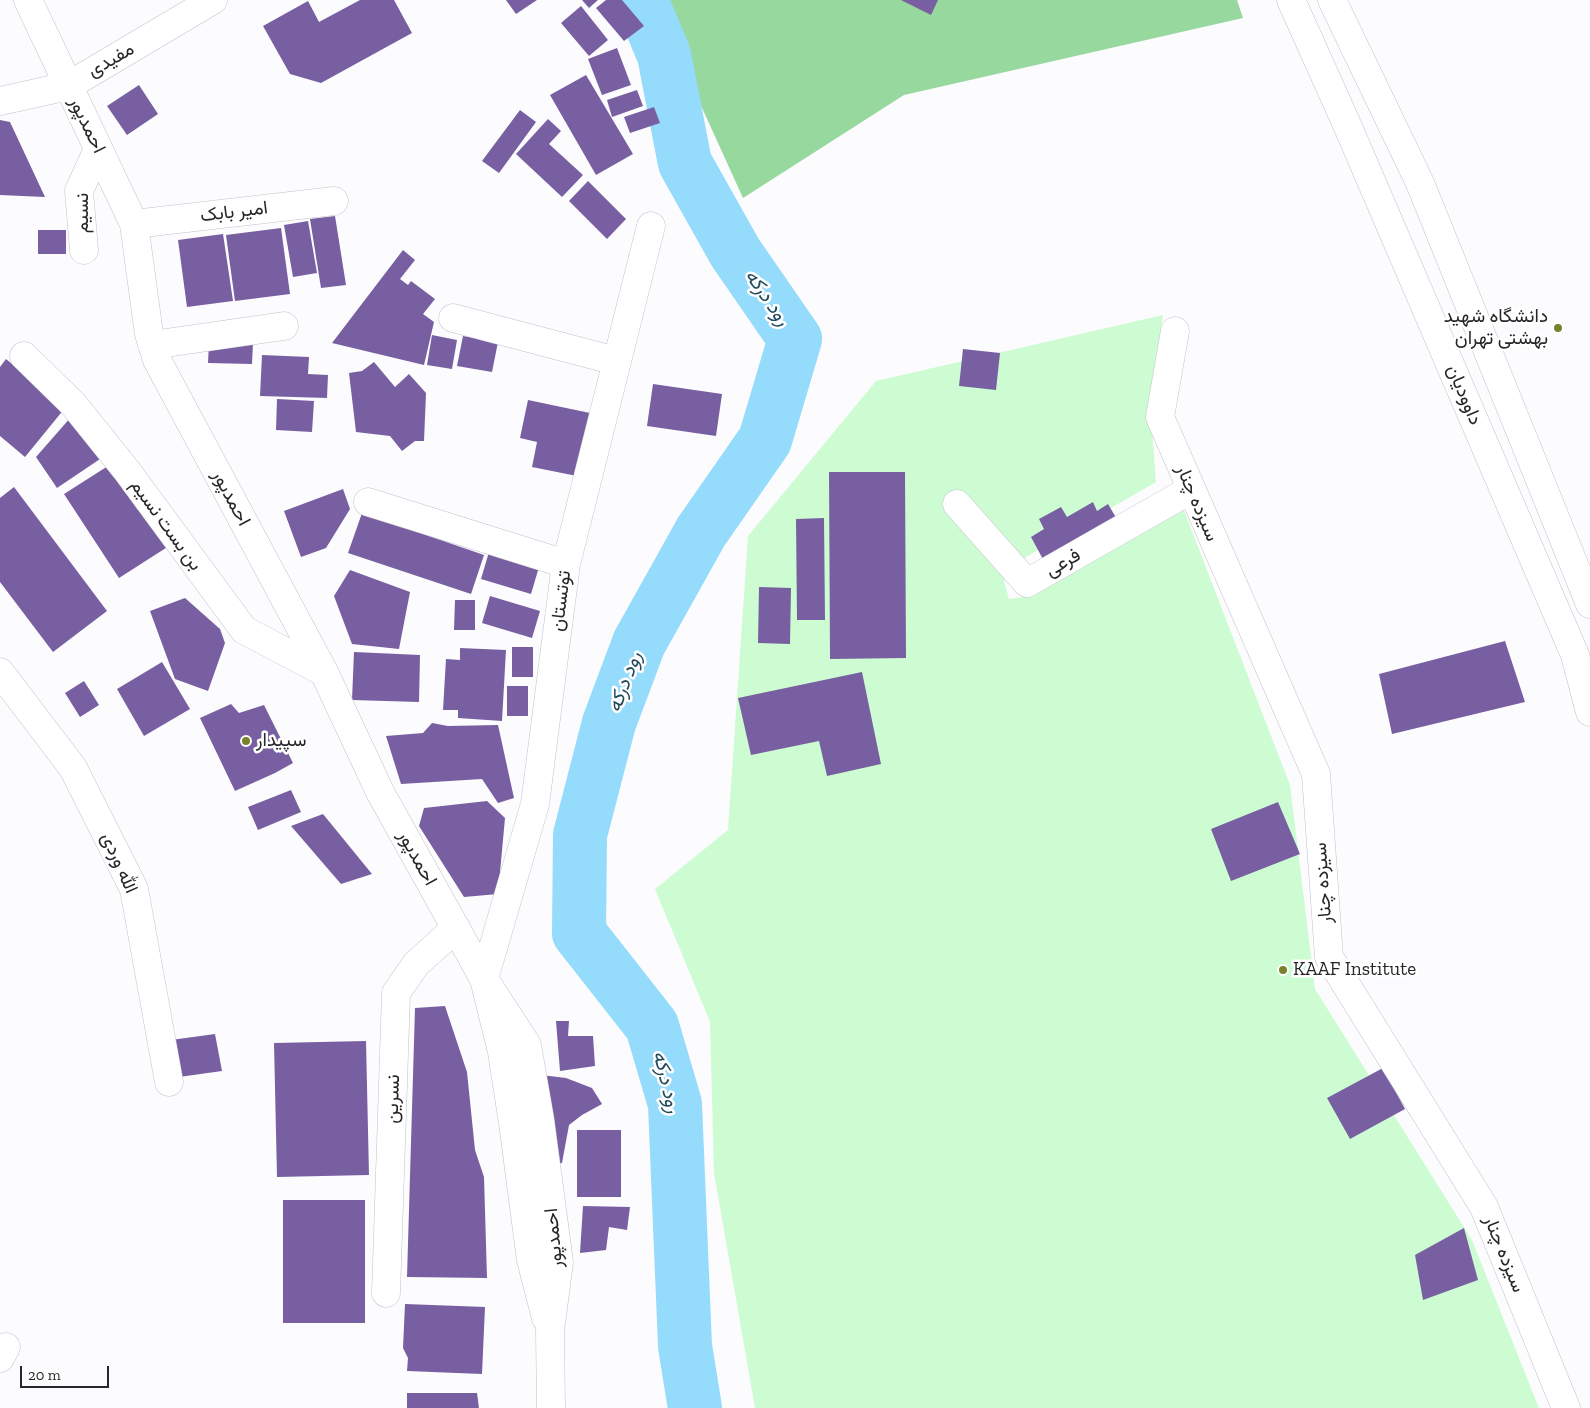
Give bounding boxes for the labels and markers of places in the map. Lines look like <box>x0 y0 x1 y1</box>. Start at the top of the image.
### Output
place label: دانشگاه شهید بهشتی تهران <box>1444 306 1548 350</box>
marker: دانشگاه شهید بهشتی تهران <box>1552 322 1564 334</box>
place label: سپیدار <box>256 730 306 752</box>
marker: سپیدار <box>240 735 252 747</box>
place label: KAAF Institute <box>1293 959 1416 981</box>
marker: KAAF Institute <box>1277 964 1289 976</box>

